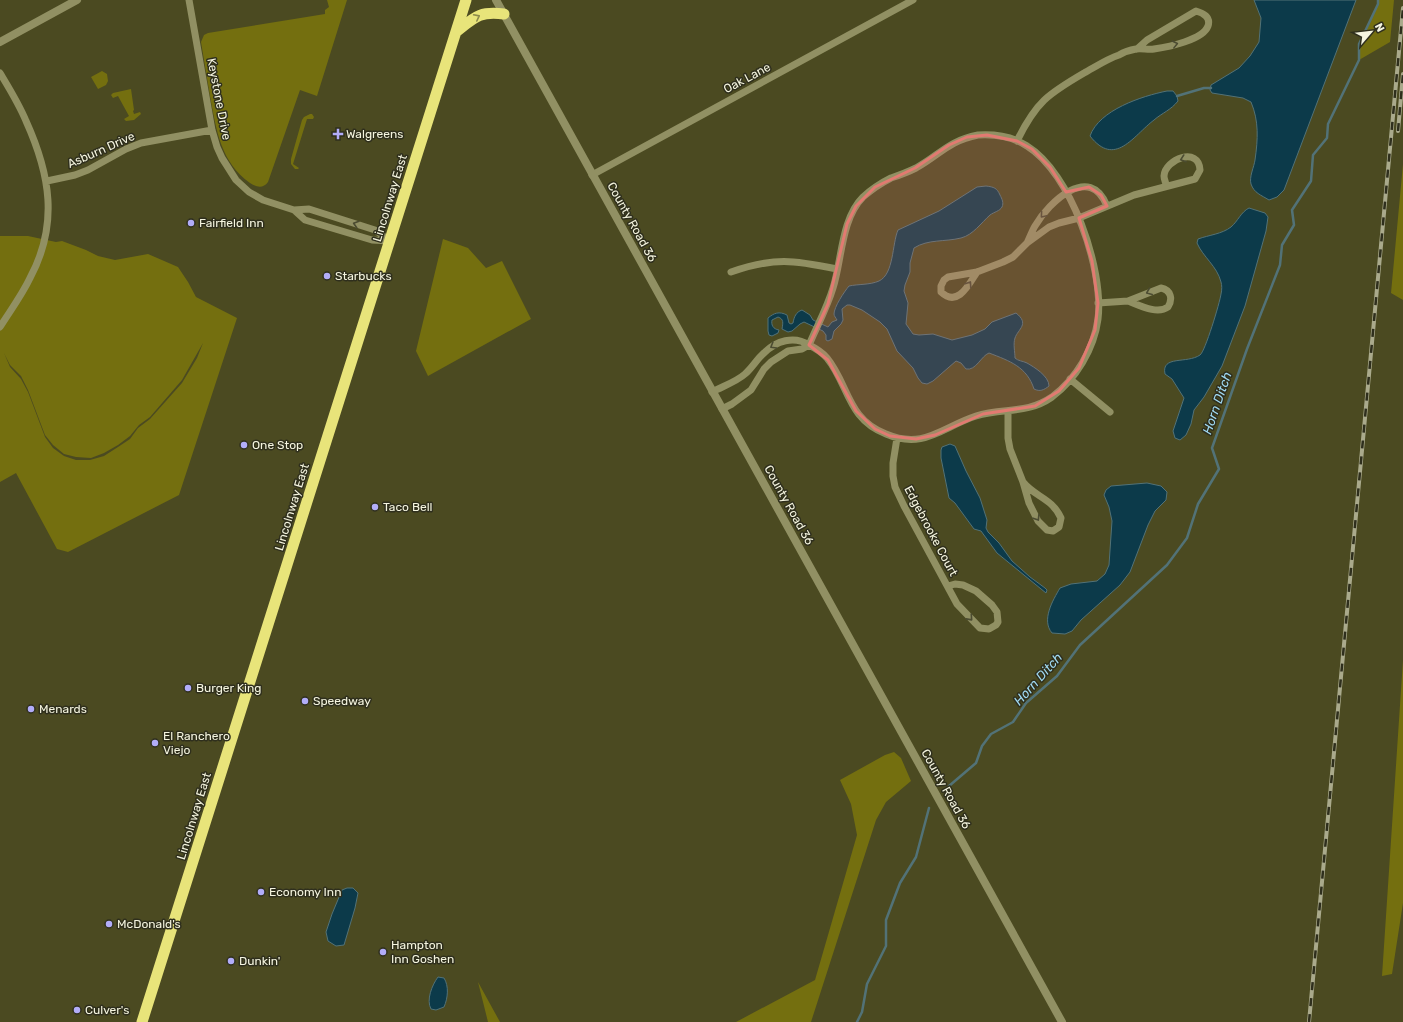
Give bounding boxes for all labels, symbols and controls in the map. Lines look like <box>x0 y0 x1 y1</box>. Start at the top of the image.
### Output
north arrow <box>1351 12 1391 52</box>
one-way arrow <box>473 14 481 21</box>
text: N <box>1372 21 1387 34</box>
one-way arrow <box>1171 40 1178 49</box>
street label: Keystone Drive <box>204 57 234 141</box>
street label: Oak Lane <box>721 60 773 96</box>
place label: Walgreens <box>346 127 403 141</box>
street label: Asburn Drive <box>65 129 137 171</box>
marker: Walgreens <box>333 129 343 139</box>
street label: Lincolnway East <box>370 152 410 243</box>
one-way arrow <box>1179 154 1186 162</box>
street label: County Road 36 <box>604 180 660 264</box>
one-way arrow <box>1041 211 1048 218</box>
place label: Fairfield Inn <box>199 216 264 230</box>
marker: Fairfield Inn <box>186 218 196 228</box>
one-way arrow <box>353 220 360 229</box>
place label: Starbucks <box>335 269 392 283</box>
marker: Starbucks <box>322 271 332 281</box>
one-way arrow <box>964 282 971 289</box>
one-way arrow <box>1145 287 1153 295</box>
one-way arrow <box>770 342 777 349</box>
water label: Horn Ditch <box>1199 370 1235 436</box>
place label: One Stop <box>252 438 303 452</box>
marker: One Stop <box>239 440 249 450</box>
street label: Lincolnway East <box>272 461 312 552</box>
street label: County Road 36 <box>761 463 817 547</box>
street label: Edgebrooke Court <box>901 483 961 579</box>
place label: Taco Bell <box>383 500 433 514</box>
marker: Taco Bell <box>370 502 380 512</box>
one-way arrow <box>1032 514 1040 521</box>
one-way arrow <box>966 613 973 620</box>
water label: Horn Ditch <box>1011 650 1065 708</box>
place label: Burger King <box>196 681 261 695</box>
marker: Burger King <box>183 683 193 693</box>
place label: Speedway <box>313 694 371 708</box>
marker: Speedway <box>300 696 310 706</box>
place label: Menards <box>39 702 87 716</box>
marker: Menards <box>26 704 36 714</box>
place label: El Ranchero Viejo <box>163 729 230 757</box>
marker: El Ranchero Viejo <box>150 738 160 748</box>
street label: County Road 36 <box>918 747 974 831</box>
street label: Lincolnway East <box>174 770 214 861</box>
place label: Economy Inn <box>269 885 341 899</box>
marker: Economy Inn <box>256 887 266 897</box>
place label: McDonald's <box>117 917 181 931</box>
marker: McDonald's <box>104 919 114 929</box>
place label: Hampton Inn Goshen <box>391 938 454 966</box>
marker: Hampton Inn Goshen <box>378 947 388 957</box>
place label: Dunkin' <box>239 954 280 968</box>
marker: Dunkin' <box>226 956 236 966</box>
place label: Culver's <box>85 1003 129 1017</box>
marker: Culver's <box>72 1005 82 1015</box>

